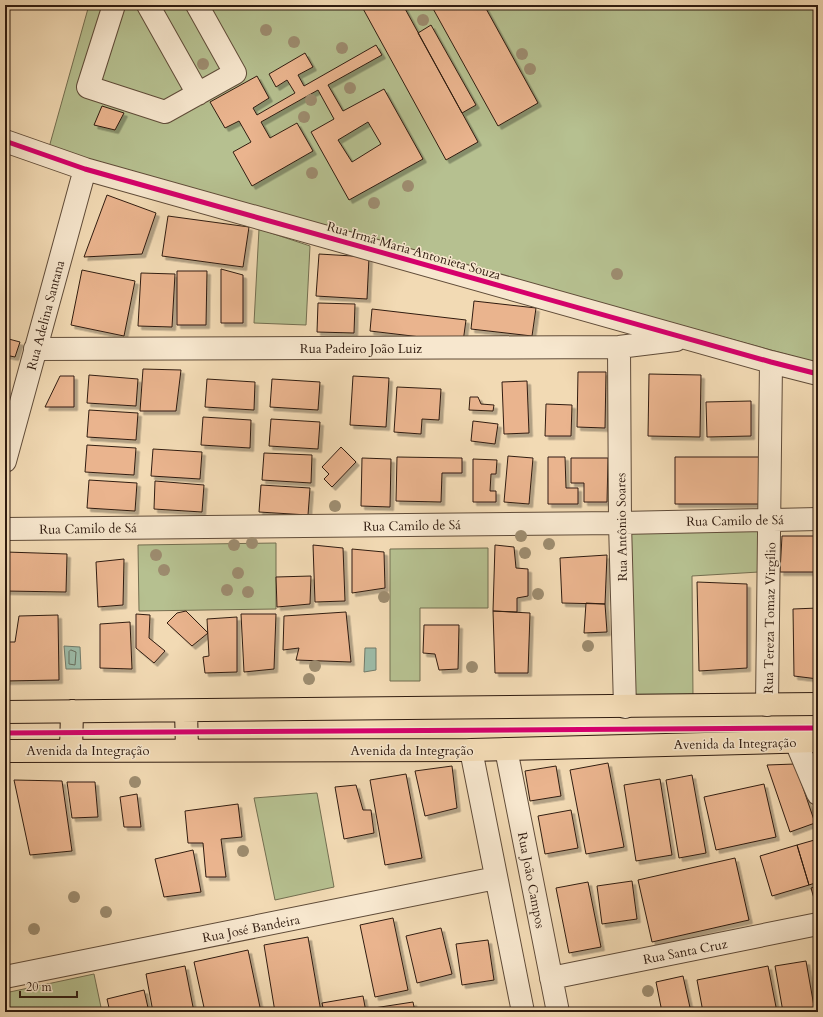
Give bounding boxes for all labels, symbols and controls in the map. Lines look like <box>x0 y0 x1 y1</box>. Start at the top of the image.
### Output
street label: Rua Irmã Maria Antonieta Souza <box>325 218 503 285</box>
street label: Rua Adelina Santana <box>23 258 69 372</box>
street label: Rua Padeiro João Luiz <box>300 340 422 358</box>
street label: Rua Antônio Soares <box>612 472 632 582</box>
street label: Rua Camilo de Sá <box>686 511 784 531</box>
street label: Rua Camilo de Sá <box>363 516 461 536</box>
street label: Rua Camilo de Sá <box>39 519 137 539</box>
street label: Rua Tereza Tomaz Virgílio <box>760 542 780 694</box>
street label: Avenida da Integração <box>673 734 797 754</box>
street label: Avenida da Integração <box>27 742 149 760</box>
street label: Avenida da Integração <box>351 742 473 760</box>
street label: Rua João Campos <box>513 831 549 930</box>
street label: Rua José Bandeira <box>201 911 302 947</box>
street label: Rua Santa Cruz <box>641 935 729 969</box>
scale bar <box>20 973 77 999</box>
text: 20 m <box>26 979 53 995</box>

